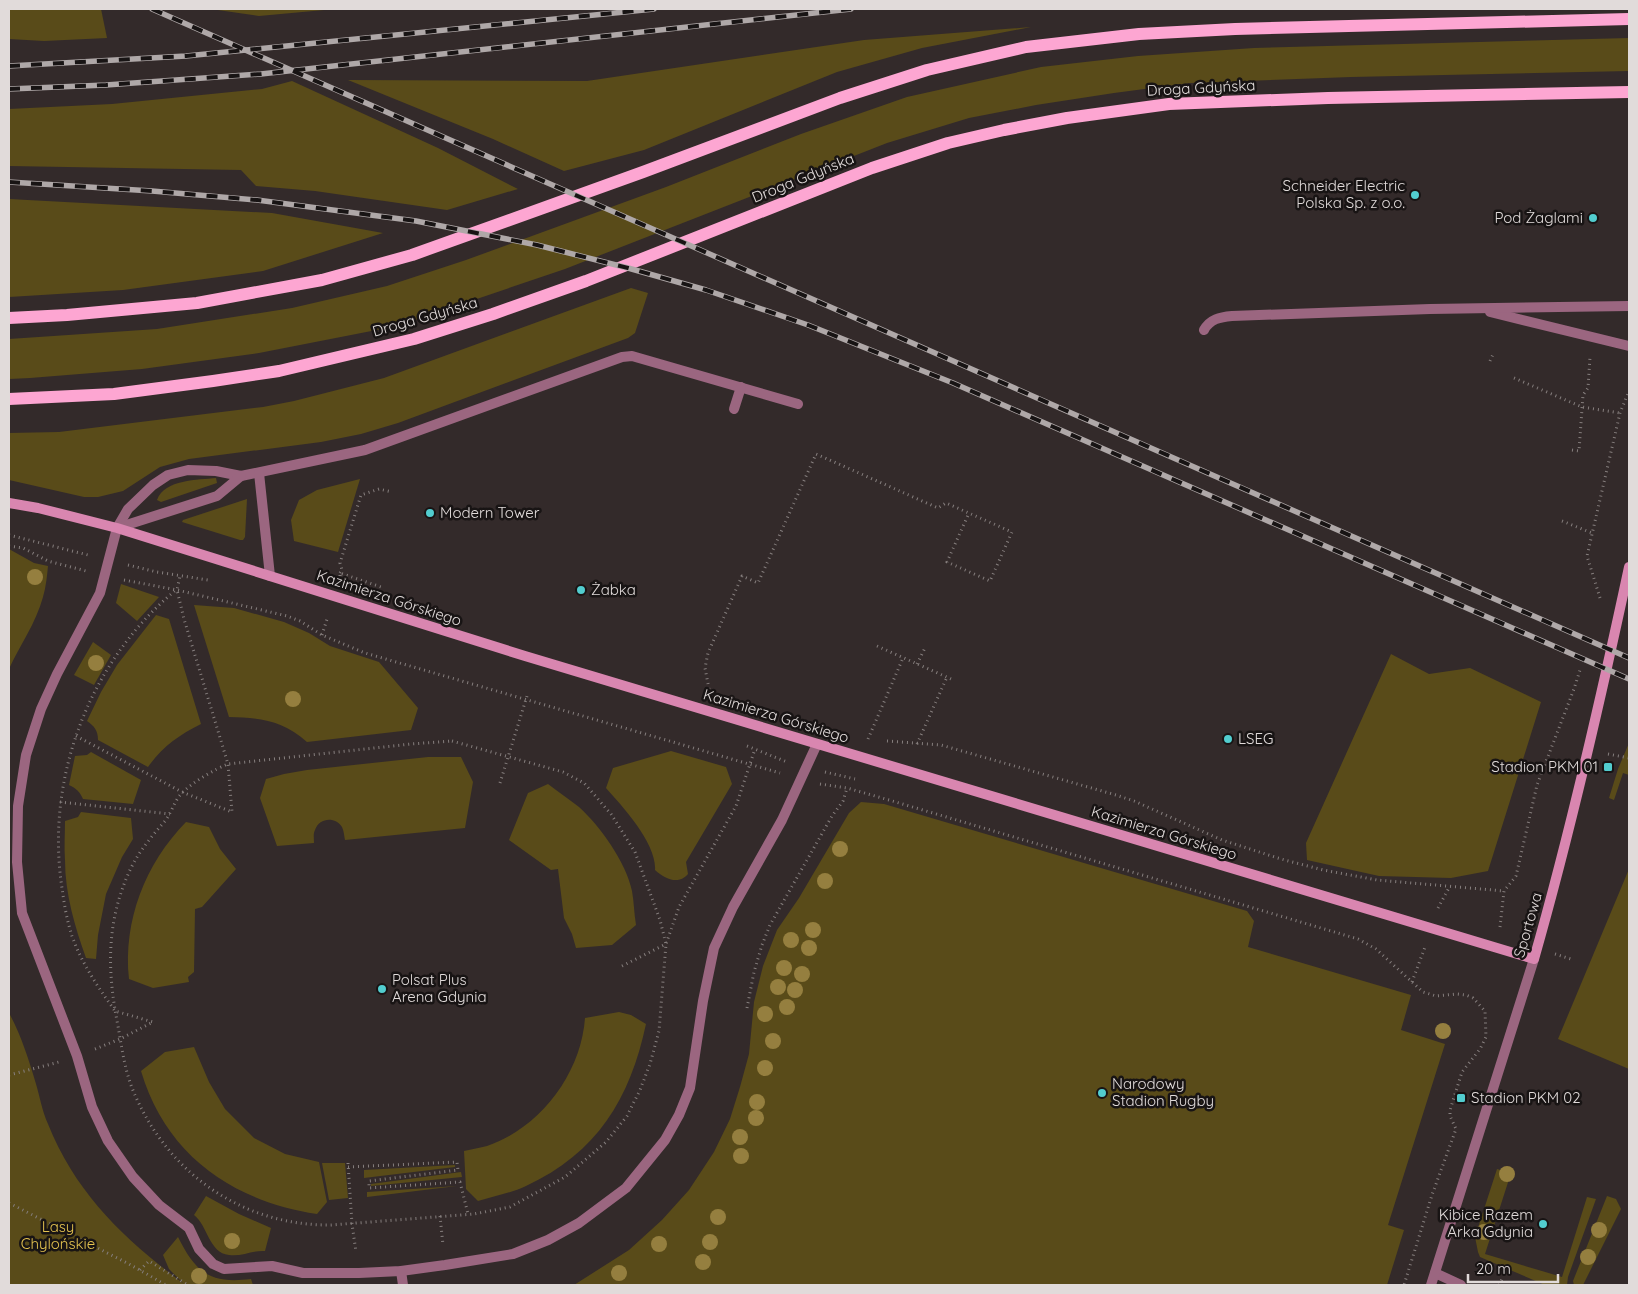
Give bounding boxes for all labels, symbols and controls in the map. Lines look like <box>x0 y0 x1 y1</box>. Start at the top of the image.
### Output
street label: Droga Gdyńska <box>1146 75 1256 100</box>
street label: Droga Gdyńska <box>749 148 857 207</box>
place label: Schneider Electric Polska Sp. z o.o. <box>1283 176 1405 212</box>
marker: Schneider Electric Polska Sp. z o.o. <box>1409 189 1421 201</box>
place label: Pod Żaglami <box>1494 208 1583 227</box>
marker: Pod Żaglami <box>1587 212 1599 224</box>
street label: Droga Gdyńska <box>370 292 480 341</box>
place label: Modern Tower <box>440 503 540 522</box>
marker: Modern Tower <box>424 507 436 519</box>
street label: Kazimierza Górskiego <box>314 565 464 630</box>
place label: Żabka <box>591 580 636 599</box>
marker: Żabka <box>575 584 587 596</box>
street label: Kazimierza Górskiego <box>701 684 851 747</box>
place label: LSEG <box>1238 729 1273 748</box>
marker: LSEG <box>1222 733 1234 745</box>
place label: Stadion PKM 01 <box>1491 757 1598 776</box>
marker: Stadion PKM 01 <box>1602 761 1614 773</box>
street label: Kazimierza Górskiego <box>1089 801 1239 864</box>
street label: Sportowa <box>1509 890 1546 960</box>
place label: Polsat Plus Arena Gdynia <box>392 970 487 1006</box>
marker: Polsat Plus Arena Gdynia <box>376 983 388 995</box>
place label: Narodowy Stadion Rugby <box>1112 1074 1214 1110</box>
marker: Narodowy Stadion Rugby <box>1096 1087 1108 1099</box>
place label: Stadion PKM 02 <box>1471 1088 1581 1107</box>
marker: Stadion PKM 02 <box>1455 1092 1467 1104</box>
place label: Kibice Razem Arka Gdynia <box>1439 1205 1533 1241</box>
park label: Lasy Chylońskie <box>21 1217 95 1253</box>
marker: Kibice Razem Arka Gdynia <box>1537 1218 1549 1230</box>
scale bar <box>1468 1252 1558 1284</box>
text: 20 m <box>1476 1259 1511 1278</box>

